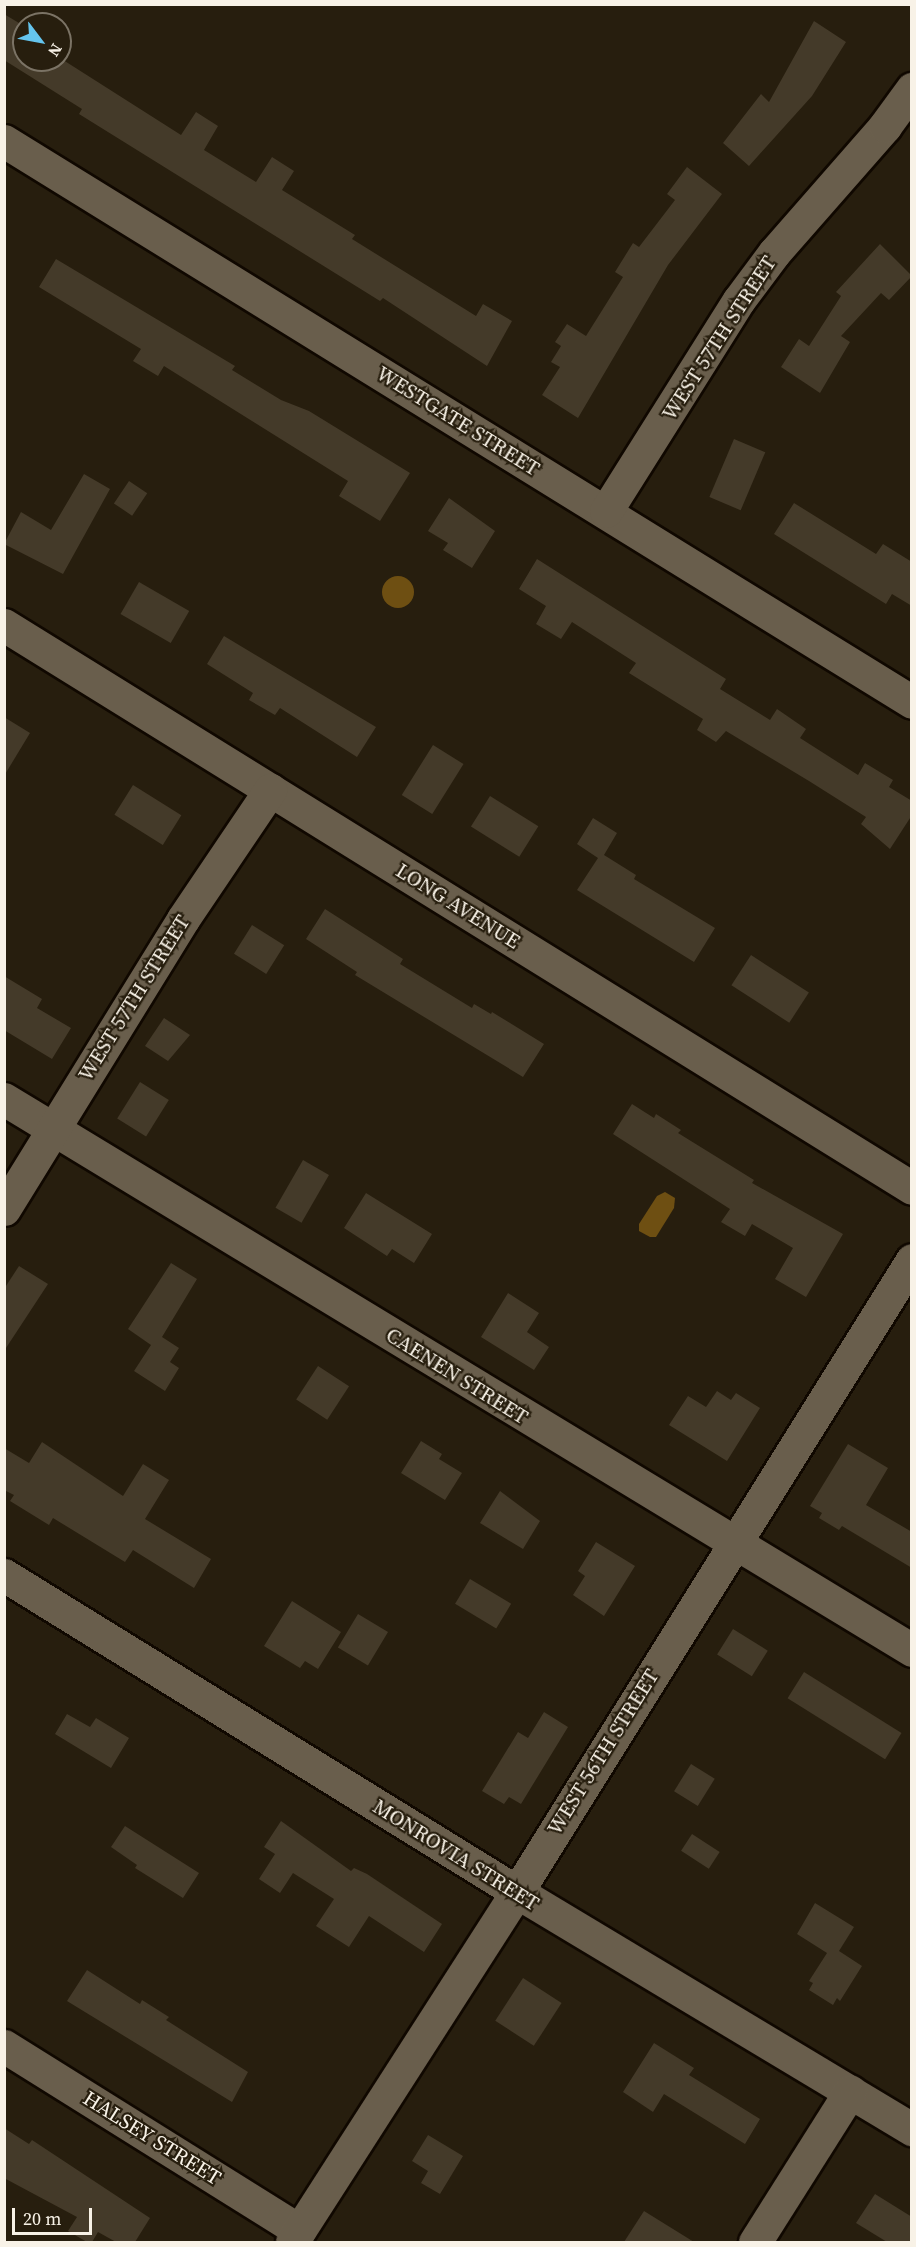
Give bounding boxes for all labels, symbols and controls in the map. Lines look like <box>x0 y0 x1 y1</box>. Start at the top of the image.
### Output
north arrow <box>12 12 72 72</box>
text: N <box>43 40 68 61</box>
street label: WEST 57TH STREET <box>656 251 782 425</box>
street label: WESTGATE STREET <box>372 361 544 481</box>
street label: LONG AVENUE <box>391 858 525 954</box>
street label: WEST 57TH STREET <box>73 910 195 1086</box>
street label: CAENEN STREET <box>381 1322 533 1430</box>
street label: WEST 56TH STREET <box>542 1664 664 1840</box>
street label: MONROVIA STREET <box>368 1794 544 1916</box>
street label: HALSEY STREET <box>78 2085 226 2191</box>
scale bar <box>15 2196 94 2234</box>
text: 20 m <box>23 2206 61 2231</box>

